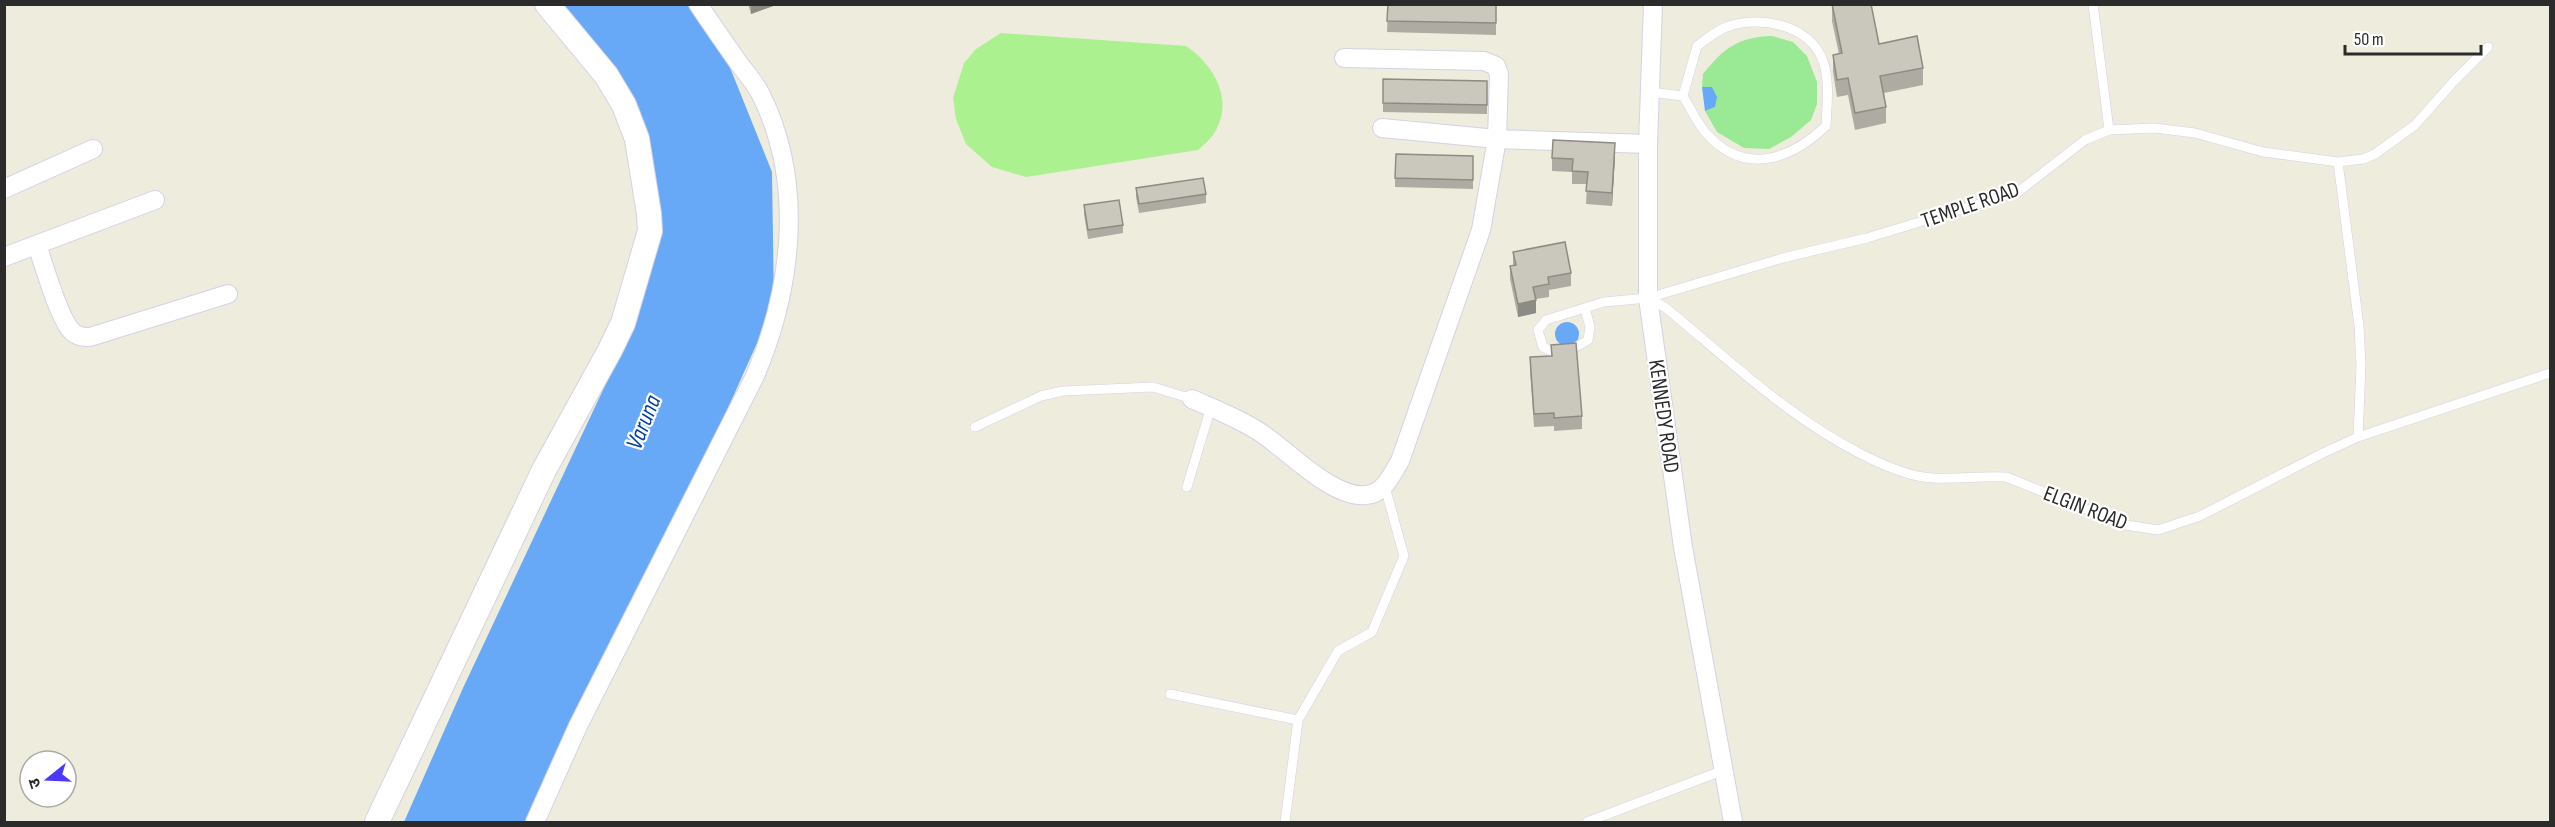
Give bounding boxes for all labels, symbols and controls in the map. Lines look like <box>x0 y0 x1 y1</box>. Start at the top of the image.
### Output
scale bar <box>2345 18 2482 56</box>
text: 50 m <box>2354 29 2384 50</box>
street label: TEMPLE ROAD <box>1918 176 2023 235</box>
street label: KENNEDY ROAD <box>1642 358 1685 475</box>
water label: Varuna <box>620 391 667 454</box>
street label: ELGIN ROAD <box>2040 480 2131 537</box>
north arrow <box>18 749 78 809</box>
text: उ <box>24 775 46 791</box>

